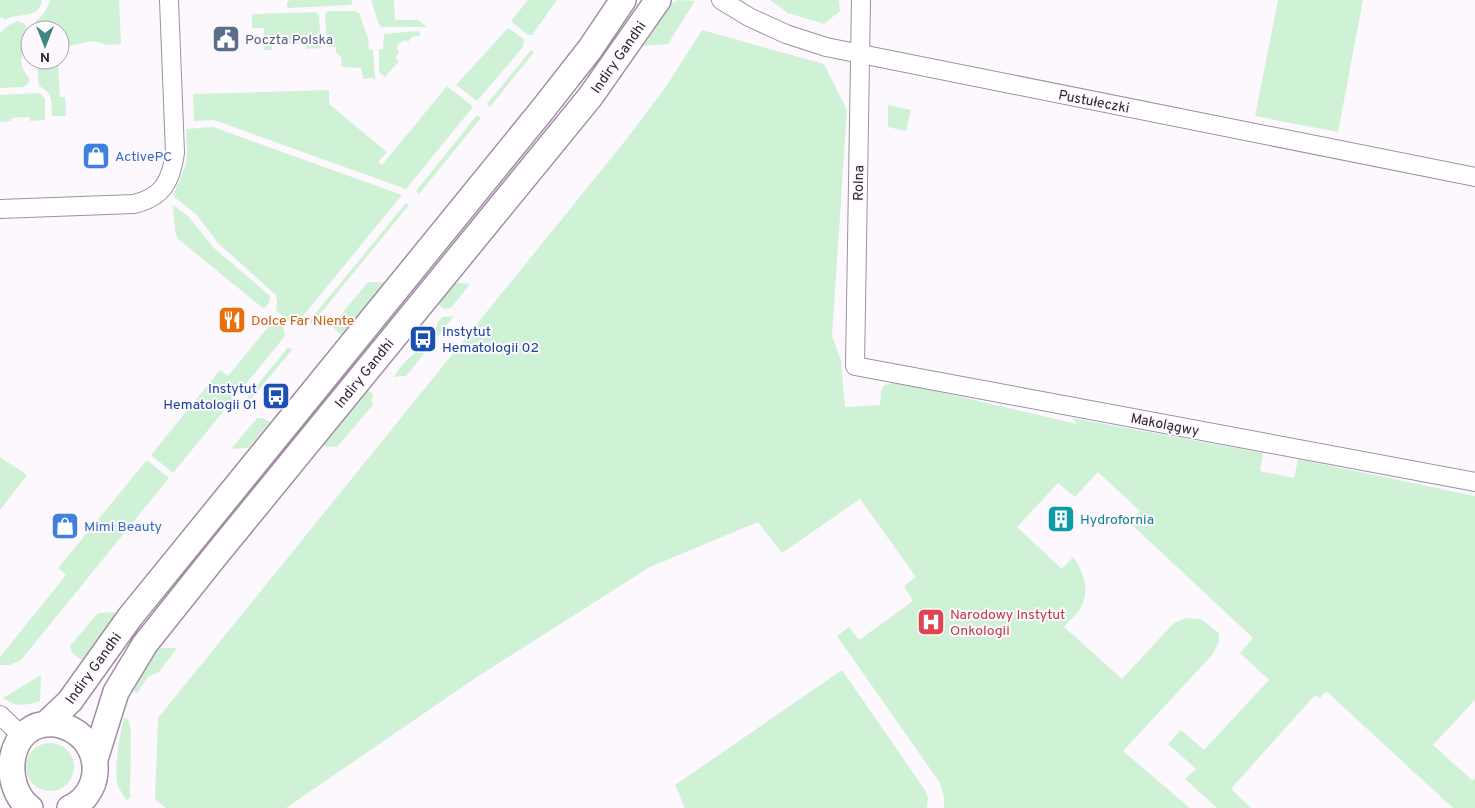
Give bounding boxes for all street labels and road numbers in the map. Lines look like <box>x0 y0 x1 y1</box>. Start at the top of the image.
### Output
street label: Indiry Gandhi <box>588 18 650 97</box>
street label: Pustułeczki <box>1057 87 1131 118</box>
street label: Rolna <box>851 165 868 201</box>
street label: Indiry Gandhi <box>332 336 398 412</box>
street label: Makolągwy <box>1129 410 1200 440</box>
street label: Indiry Gandhi <box>63 630 126 708</box>

